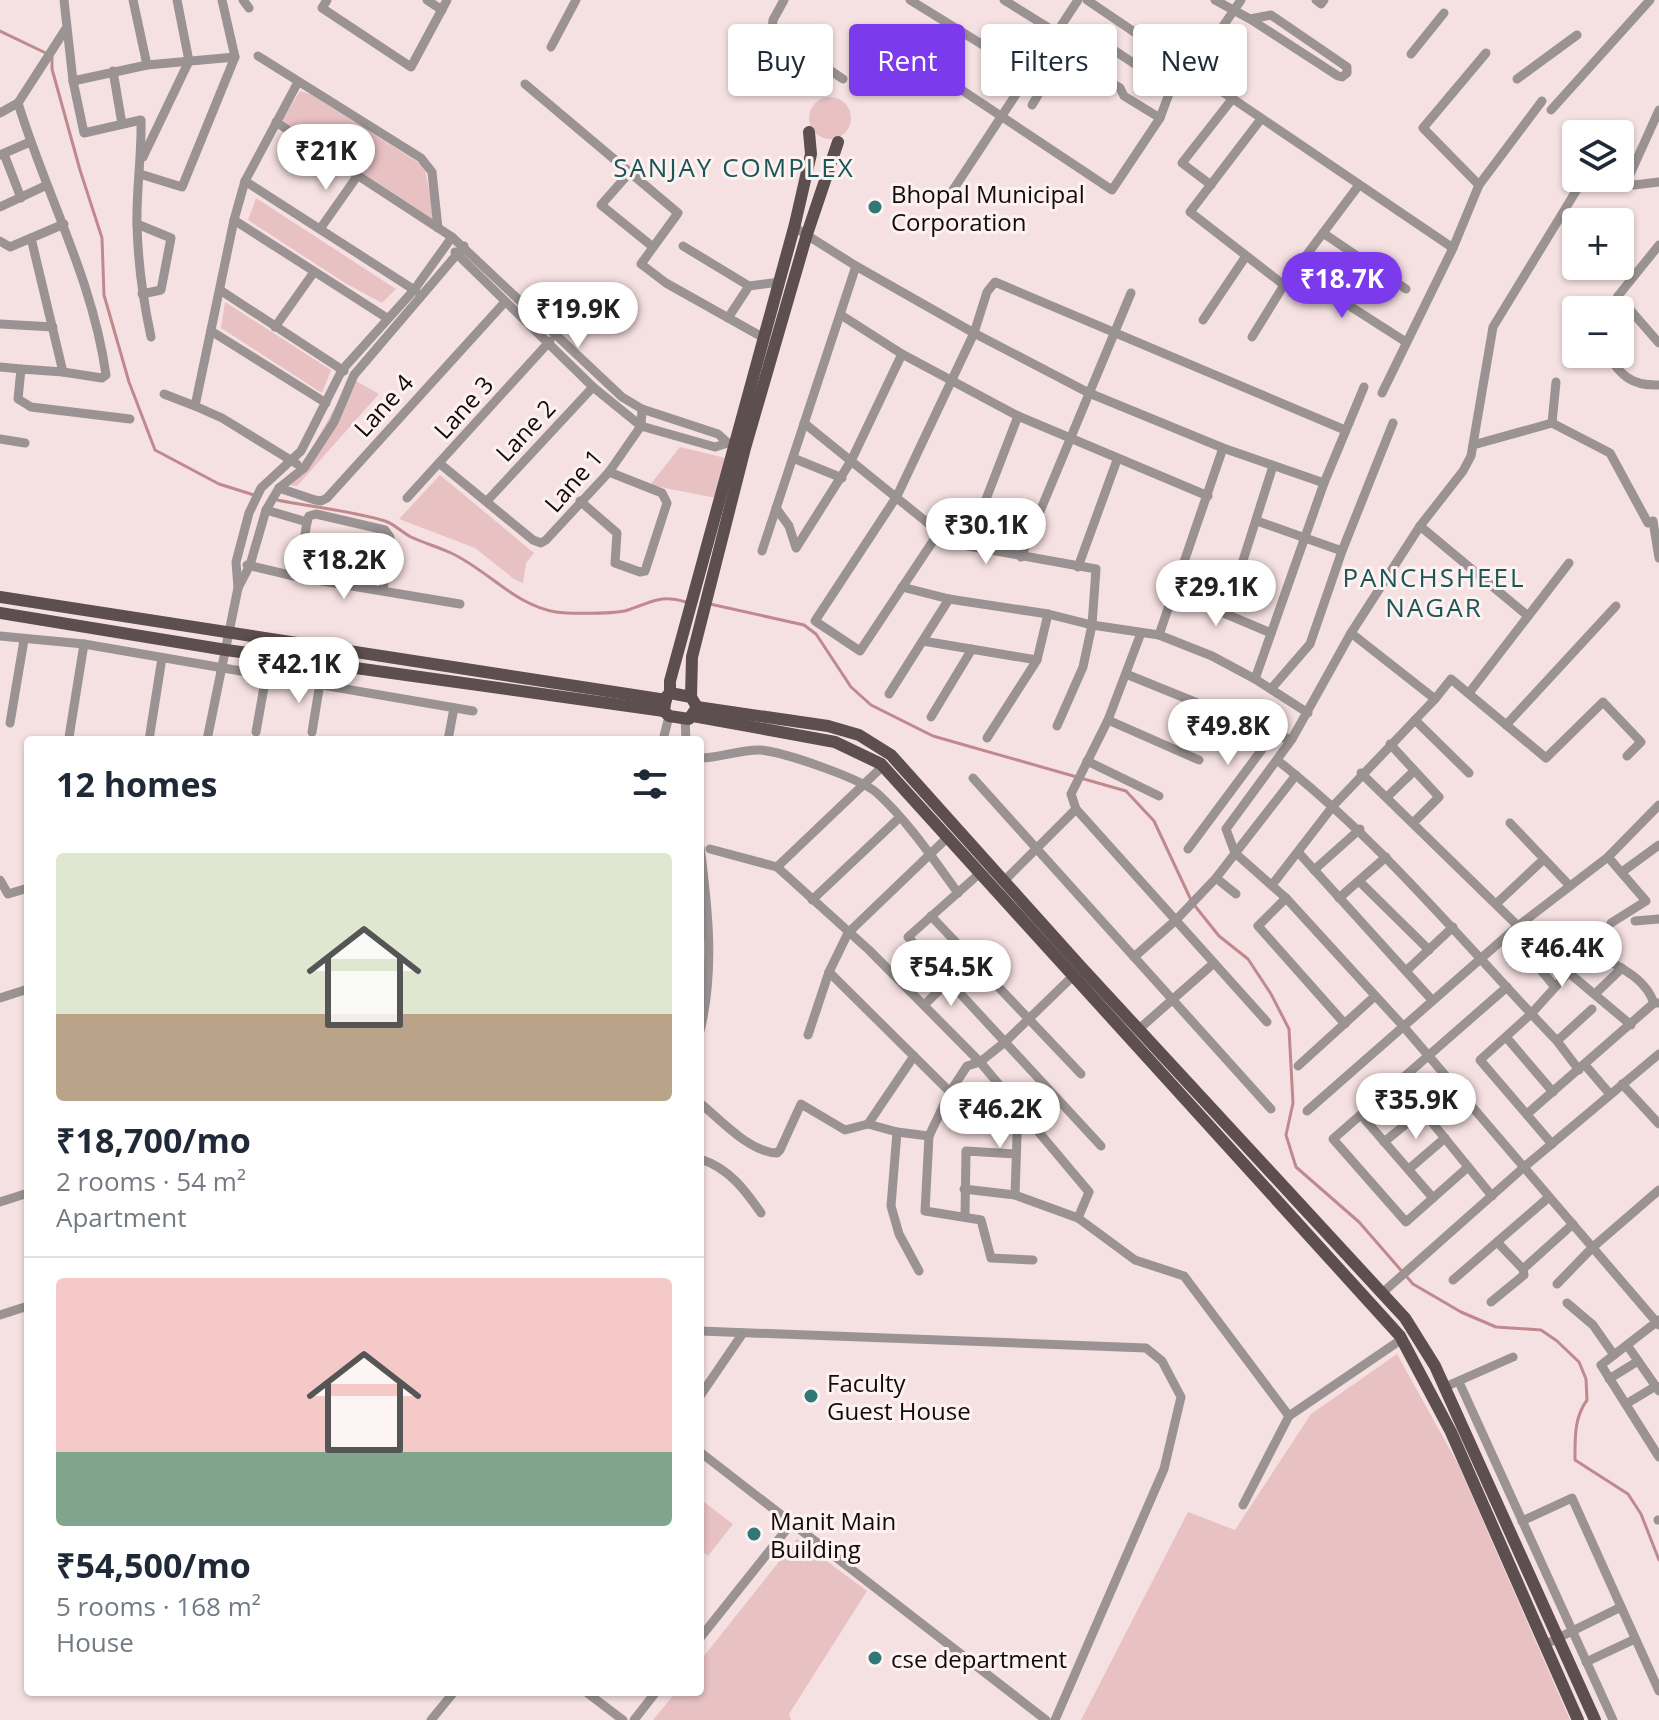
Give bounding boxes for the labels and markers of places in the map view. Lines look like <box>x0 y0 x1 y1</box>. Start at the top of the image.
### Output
pin: ₹21K <box>279 124 373 192</box>
place label: Bhopal Municipal Corporation <box>891 177 1085 238</box>
marker: Bhopal Municipal Corporation <box>866 198 884 216</box>
pin: ₹18.7K <box>1277 252 1407 320</box>
pin: ₹19.9K <box>513 282 643 350</box>
pin: ₹30.1K <box>921 498 1051 566</box>
pin: ₹18.2K <box>279 533 409 601</box>
pin: ₹29.1K <box>1151 560 1281 628</box>
pin: ₹42.1K <box>234 637 364 705</box>
pin: ₹49.8K <box>1163 699 1293 767</box>
pin: ₹46.4K <box>1497 921 1627 989</box>
pin: ₹54.5K <box>886 940 1016 1008</box>
pin: ₹35.9K <box>1351 1073 1481 1141</box>
pin: ₹46.2K <box>935 1082 1065 1150</box>
place label: Faculty Guest House <box>827 1366 971 1427</box>
marker: Faculty Guest House <box>802 1387 820 1405</box>
place label: Manit Main Building <box>770 1504 896 1565</box>
marker: Manit Main Building <box>745 1525 763 1543</box>
place label: cse department <box>891 1642 1067 1675</box>
marker: cse department <box>866 1649 884 1667</box>

